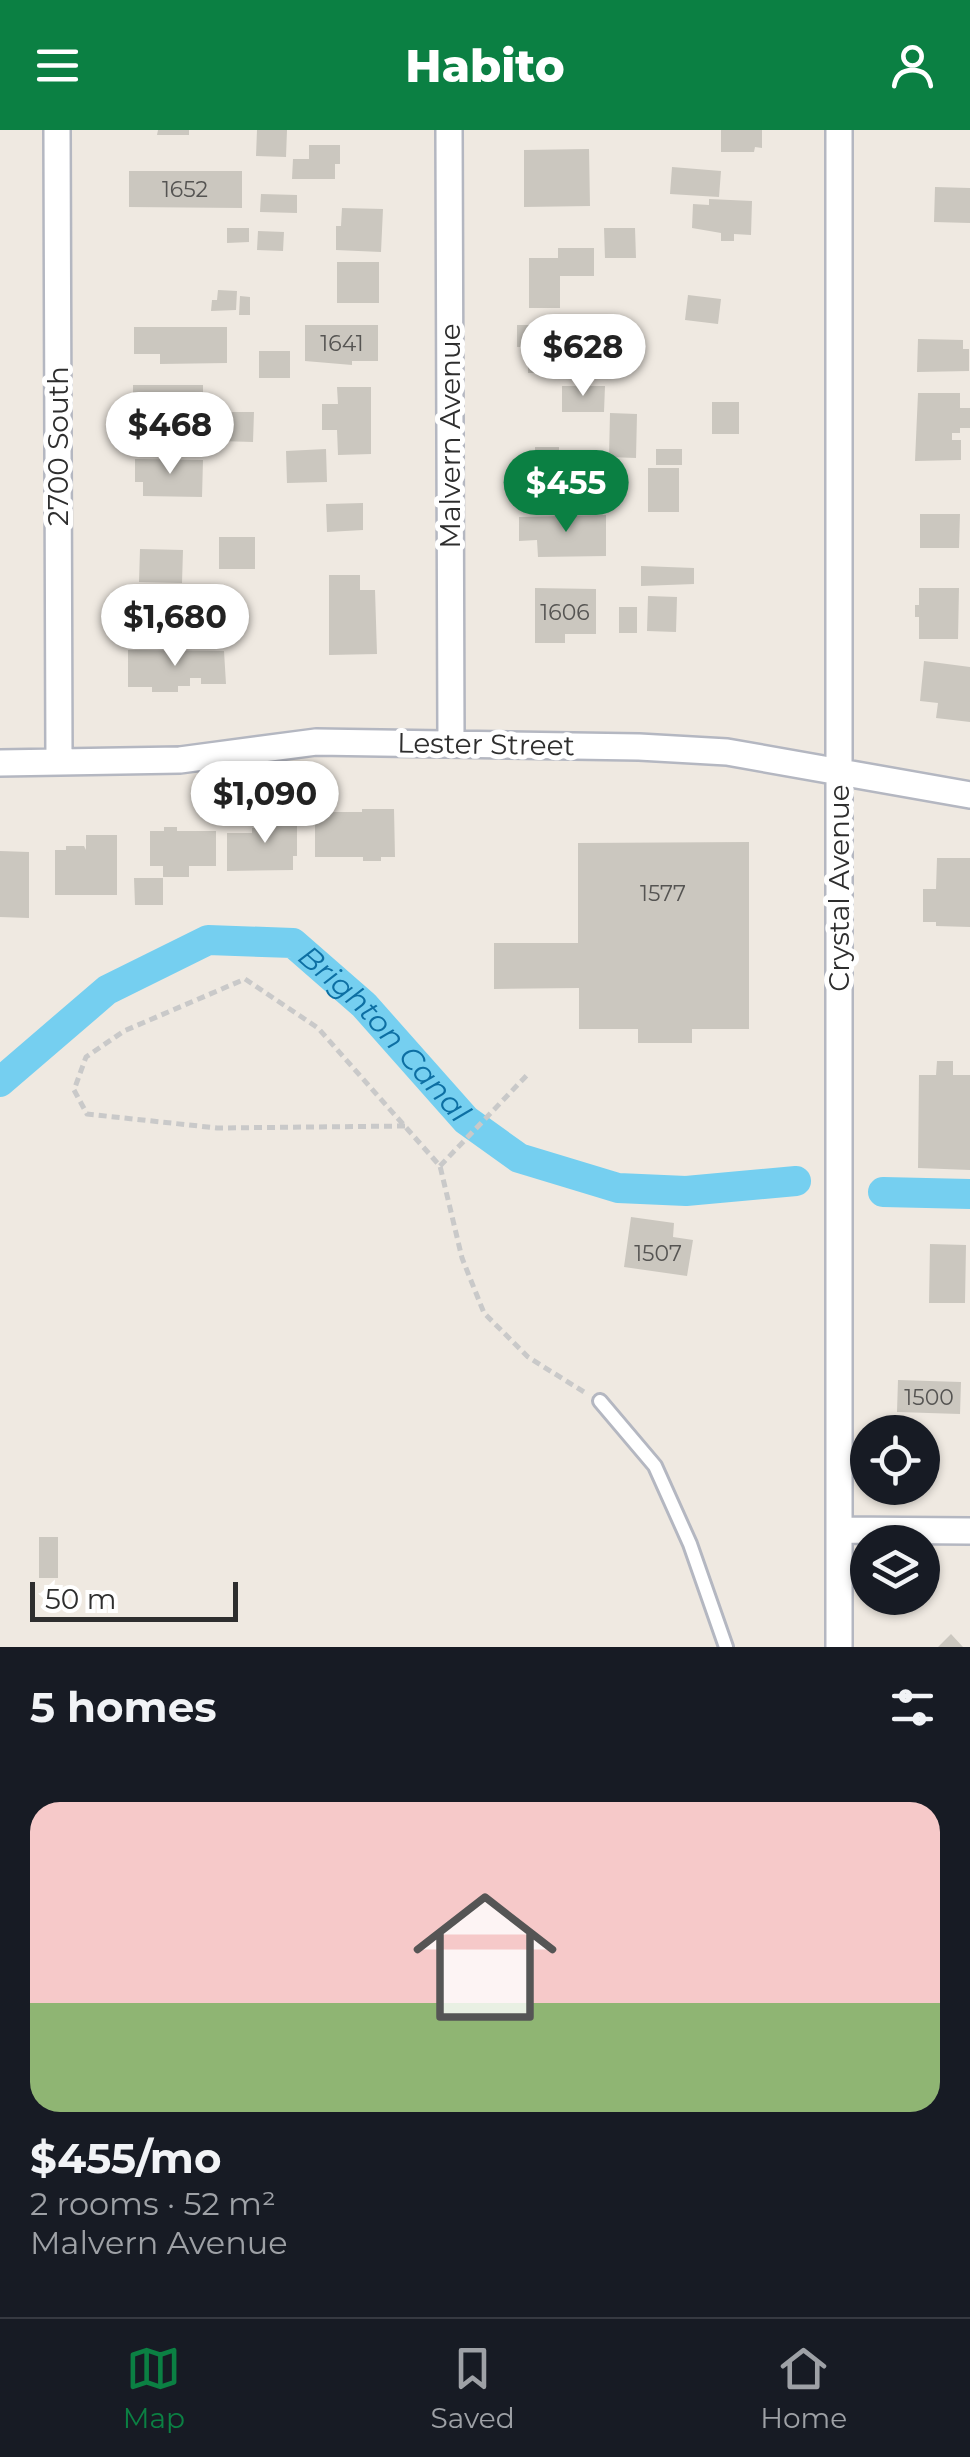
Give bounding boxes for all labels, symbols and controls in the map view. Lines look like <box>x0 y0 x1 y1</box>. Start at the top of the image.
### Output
icon: menu <box>30 38 85 93</box>
text: Habito <box>405 38 565 93</box>
icon: person <box>885 38 940 93</box>
house number: 1652 <box>162 176 208 203</box>
pin: $628 <box>524 314 642 399</box>
street label: Malvern Avenue <box>433 323 467 549</box>
text: $628 <box>543 327 623 366</box>
house number: 1641 <box>320 330 364 357</box>
street label: 2700 South <box>41 366 75 526</box>
pin: $468 <box>111 392 229 477</box>
text: $468 <box>128 405 212 444</box>
pin: $455 <box>507 450 625 535</box>
text: $455 <box>526 463 606 502</box>
pin: $1,680 <box>94 584 256 669</box>
text: $1,680 <box>123 597 227 636</box>
house number: 1606 <box>540 599 590 626</box>
street label: Lester Street <box>397 725 575 763</box>
pin: $1,090 <box>184 761 346 846</box>
text: $1,090 <box>213 774 317 813</box>
street label: Crystal Avenue <box>822 784 856 992</box>
house number: 1577 <box>640 880 686 907</box>
water label: Brighton Canal <box>291 937 478 1130</box>
house number: 1507 <box>634 1240 682 1267</box>
house number: 1500 <box>904 1384 954 1411</box>
map controls <box>850 1415 940 1615</box>
button: locate <box>850 1415 940 1505</box>
button: layers <box>850 1525 940 1615</box>
scale bar <box>30 1577 238 1622</box>
text: 50 m <box>45 1582 116 1616</box>
icon: filters <box>885 1680 940 1735</box>
text: 5 homes <box>30 1681 217 1733</box>
icon: home <box>395 1867 575 2047</box>
text: $455/mo <box>30 2132 221 2184</box>
text: 2 rooms · 52 m² <box>30 2184 276 2223</box>
text: Malvern Avenue <box>30 2223 288 2262</box>
tab: Map <box>123 2341 185 2435</box>
tab: Saved <box>431 2341 515 2435</box>
tab: Home <box>760 2341 847 2435</box>

